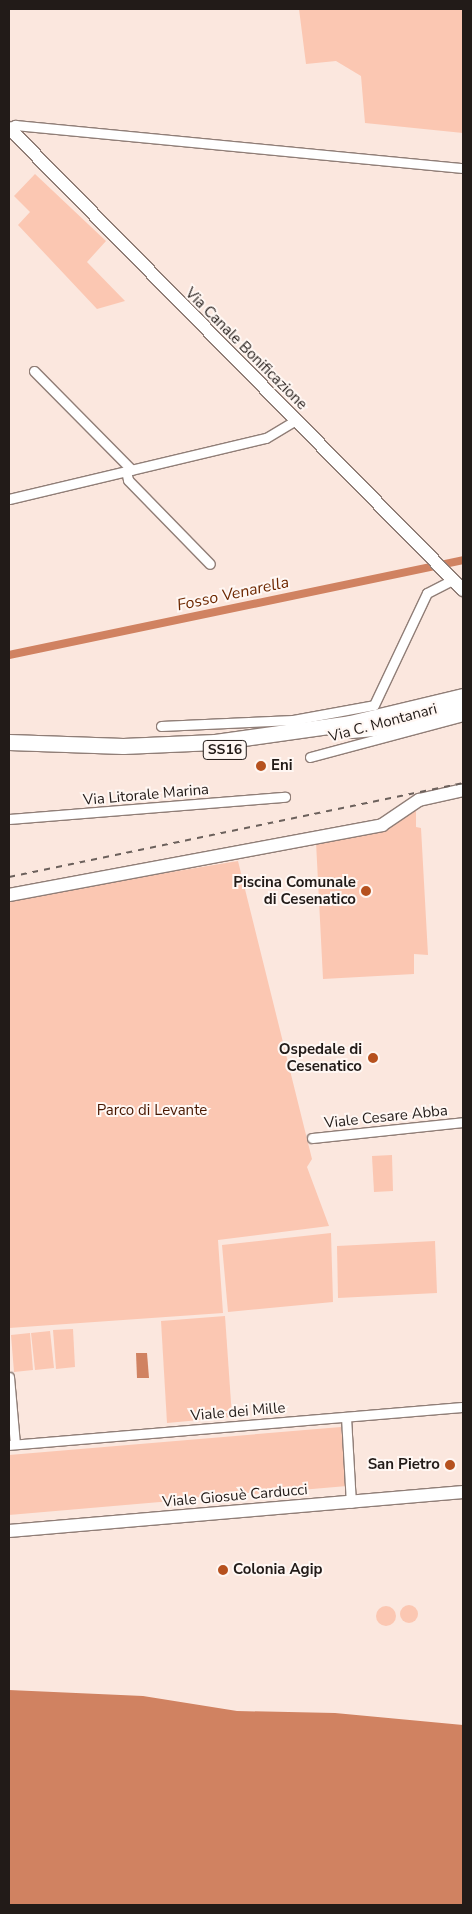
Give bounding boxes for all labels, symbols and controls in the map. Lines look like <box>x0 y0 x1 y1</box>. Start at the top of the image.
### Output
street label: Via Canale Bonificazione <box>181 284 311 414</box>
water label: Fosso Venarella <box>175 573 291 615</box>
street label: Via C. Montanari <box>327 700 439 746</box>
road number: SS16 <box>202 738 248 762</box>
place label: Eni <box>271 757 293 775</box>
marker: Eni <box>255 760 267 772</box>
street label: Via Litorale Marina <box>82 781 210 809</box>
place label: Piscina Comunale di Cesenatico <box>233 873 356 908</box>
marker: Piscina Comunale di Cesenatico <box>360 885 372 897</box>
place label: Ospedale di Cesenatico <box>279 1040 362 1075</box>
marker: Ospedale di Cesenatico <box>366 1051 380 1065</box>
park label: Parco di Levante <box>97 1102 207 1120</box>
street label: Viale Cesare Abba <box>323 1102 449 1132</box>
street label: Viale dei Mille <box>190 1399 286 1425</box>
place label: San Pietro <box>368 1456 440 1474</box>
marker: San Pietro <box>444 1459 456 1471</box>
street label: Viale Giosuè Carducci <box>162 1481 308 1511</box>
place label: Colonia Agip <box>233 1561 322 1579</box>
marker: Colonia Agip <box>217 1564 229 1576</box>

